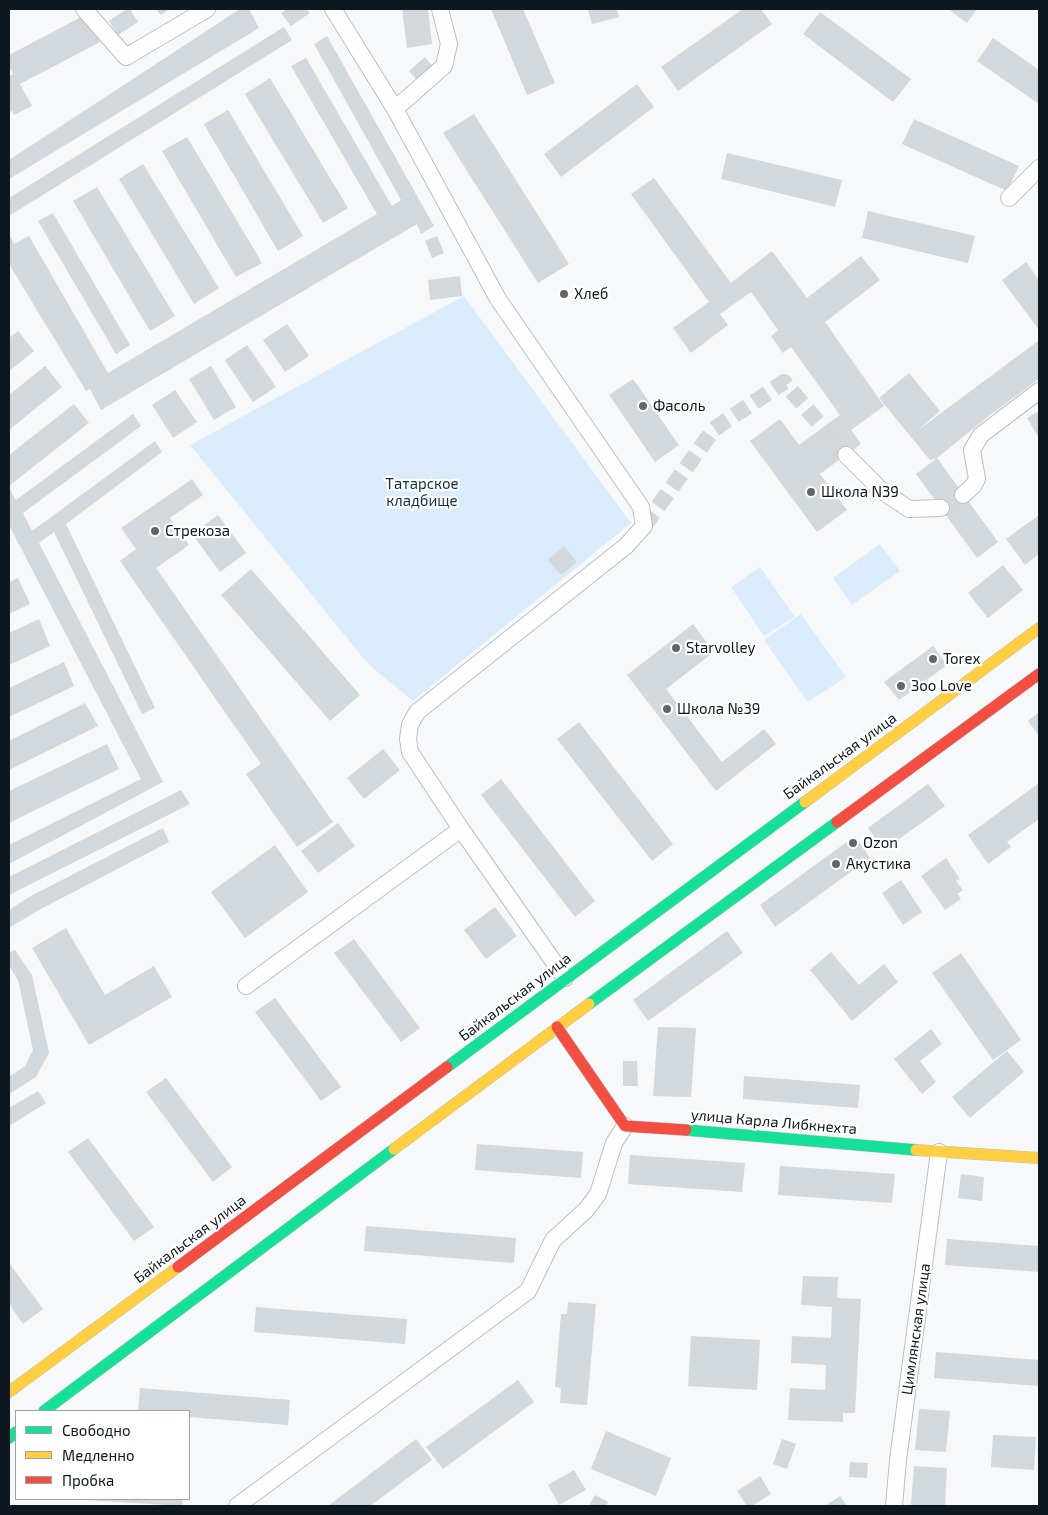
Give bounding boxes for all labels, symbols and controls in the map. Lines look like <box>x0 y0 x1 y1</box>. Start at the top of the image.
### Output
place label: Хлеб <box>574 285 608 303</box>
marker: Хлеб <box>558 288 570 300</box>
place label: Фасоль <box>653 397 705 415</box>
marker: Фасоль <box>637 400 649 412</box>
park label: Татарское кладбище <box>385 475 459 510</box>
place label: Школа N39 <box>821 483 899 501</box>
marker: Школа N39 <box>805 486 817 498</box>
place label: Стрекоза <box>165 522 230 540</box>
marker: Стрекоза <box>149 525 161 537</box>
place label: Starvolley <box>686 639 756 657</box>
marker: Starvolley <box>670 642 682 654</box>
place label: Torex <box>943 650 980 668</box>
marker: Torex <box>927 653 939 665</box>
place label: Зоо Love <box>911 677 972 695</box>
marker: Зоо Love <box>895 680 907 692</box>
place label: Школа №39 <box>677 700 760 718</box>
marker: Школа №39 <box>661 703 673 715</box>
street label: Байкальская улица <box>780 709 900 803</box>
place label: Ozon <box>863 834 898 852</box>
marker: Ozon <box>847 837 859 849</box>
place label: Акустика <box>846 855 911 873</box>
marker: Акустика <box>830 858 842 870</box>
street label: Байкальская улица <box>455 949 575 1045</box>
street label: улица Карла Либкнехта <box>690 1106 858 1138</box>
street label: Байкальская улица <box>130 1191 250 1287</box>
street label: Цимлянская улица <box>898 1262 934 1396</box>
legend <box>15 1410 190 1500</box>
text: Свободно <box>62 1421 131 1439</box>
text: Медленно <box>62 1446 135 1464</box>
text: Пробка <box>62 1471 114 1489</box>

